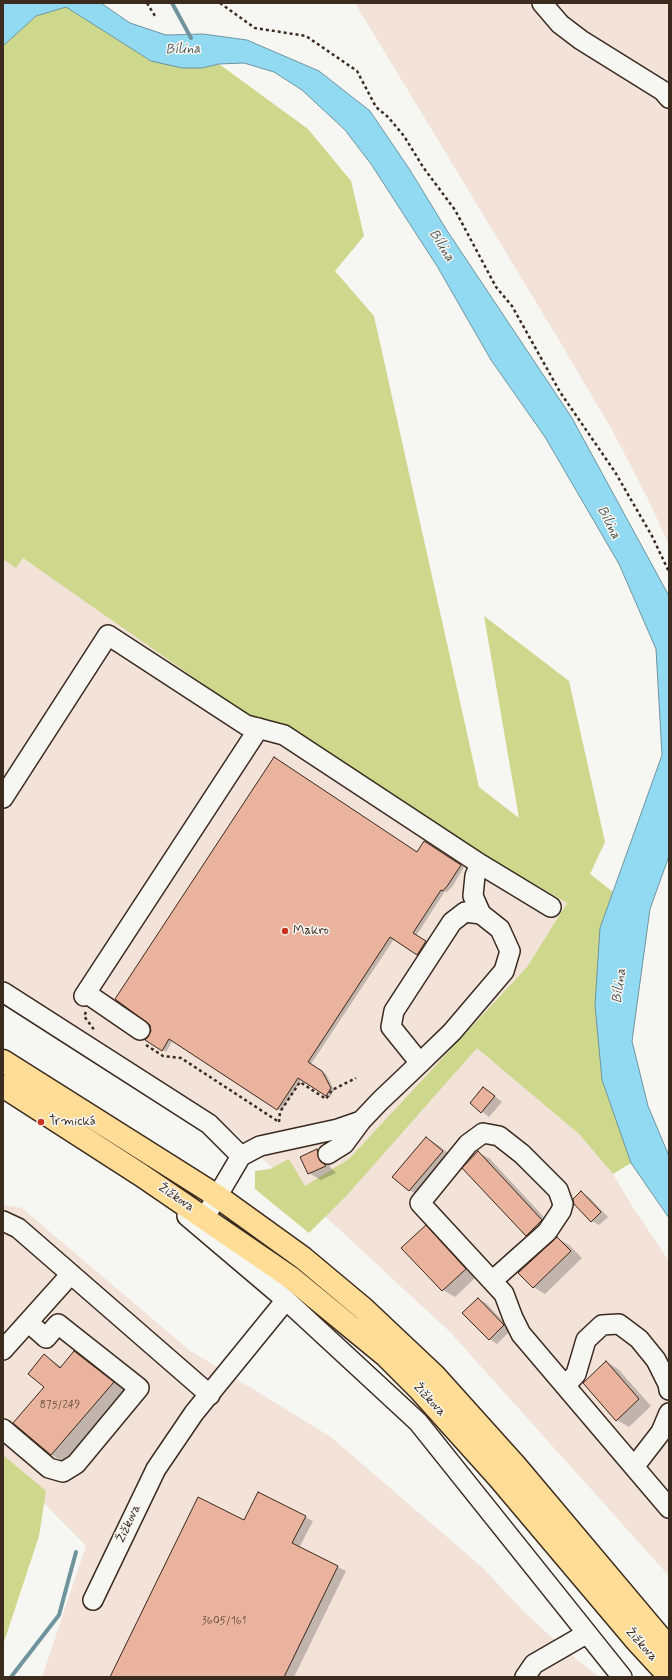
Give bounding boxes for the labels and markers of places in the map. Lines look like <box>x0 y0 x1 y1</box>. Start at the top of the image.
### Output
place label: Makro <box>293 923 329 939</box>
marker: Makro <box>280 926 290 936</box>
place label: Trmická <box>49 1114 96 1130</box>
marker: Trmická <box>36 1117 46 1127</box>

